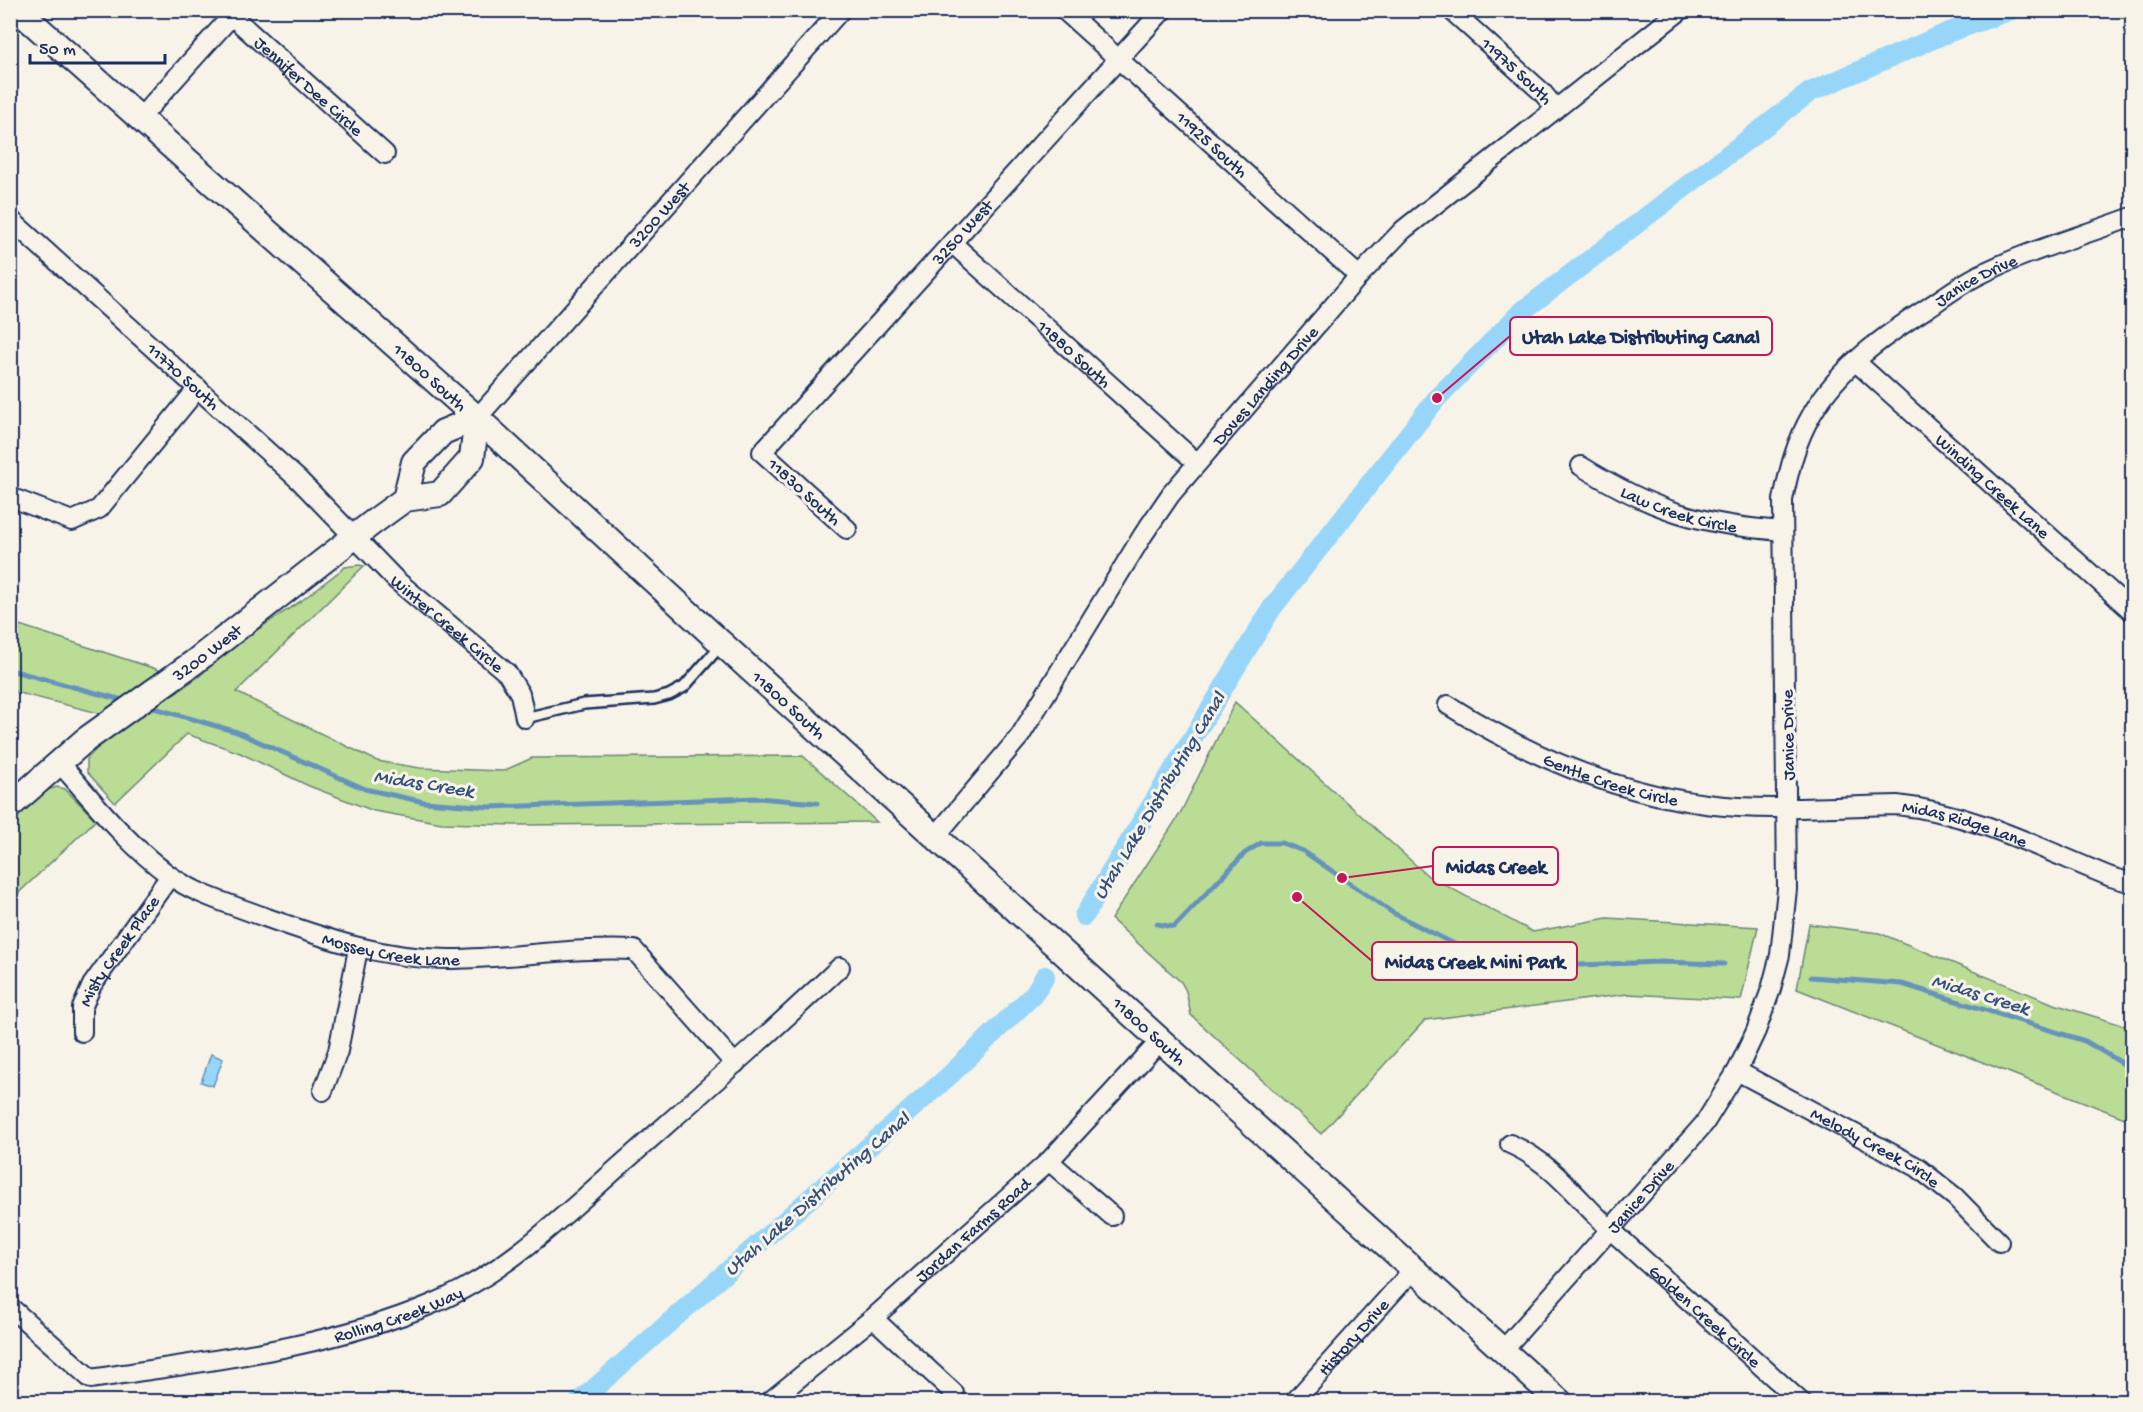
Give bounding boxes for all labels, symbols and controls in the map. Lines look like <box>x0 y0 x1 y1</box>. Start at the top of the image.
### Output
scale bar <box>30 27 165 65</box>
street label: Jennifer Dee Circle <box>249 33 367 142</box>
street label: 11975 South <box>1475 34 1556 110</box>
text: 50 m <box>39 40 76 61</box>
street label: 11925 South <box>1170 107 1251 184</box>
street label: 3200 West <box>625 177 697 254</box>
street label: 3250 West <box>928 195 1000 271</box>
street label: Janice Drive <box>1932 251 2021 313</box>
street label: 11880 South <box>1031 316 1115 394</box>
callout: Utah Lake Distributing Canal <box>1510 317 1772 355</box>
street label: Doves Landing Drive <box>1209 322 1325 452</box>
text: Utah Lake Distributing Canal <box>1522 328 1761 351</box>
street label: 11770 South <box>140 339 223 416</box>
street label: 11800 South <box>387 339 471 417</box>
street label: Winding Creek Lane <box>1930 431 2053 545</box>
street label: 11830 South <box>762 454 845 531</box>
street label: Law Creek Circle <box>1616 482 1739 539</box>
street label: Winter Creek Circle <box>385 572 507 679</box>
street label: 3200 West <box>169 620 248 688</box>
street label: 11800 South <box>746 667 829 745</box>
water label: Utah Lake Distributing Canal <box>1090 688 1233 905</box>
street label: Janice Drive <box>1778 689 1801 781</box>
street label: Gentle Creek Circle <box>1539 750 1680 813</box>
water label: Midas Creek <box>372 766 477 805</box>
street label: Midas Ridge Lane <box>1900 798 2030 854</box>
callout: Midas Creek <box>1433 847 1558 885</box>
text: Midas Creek <box>1446 858 1548 881</box>
street label: Misty Creek Place <box>76 892 166 1010</box>
street label: Mossey Creek Lane <box>319 929 461 972</box>
callout: Midas Creek Mini Park <box>1372 942 1577 980</box>
text: Midas Creek Mini Park <box>1385 953 1567 976</box>
water label: Midas Creek <box>1929 971 2033 1023</box>
street label: 11800 South <box>1106 993 1190 1072</box>
street label: Melody Creek Circle <box>1806 1104 1943 1194</box>
water label: Utah Lake Distributing Canal <box>721 1108 917 1282</box>
street label: Janice Drive <box>1604 1156 1680 1239</box>
street label: Jordan Farms Road <box>912 1173 1037 1288</box>
street label: Golden Creek Circle <box>1643 1262 1765 1374</box>
street label: Rolling Creek Way <box>332 1283 467 1349</box>
street label: History Drive <box>1315 1295 1395 1381</box>

